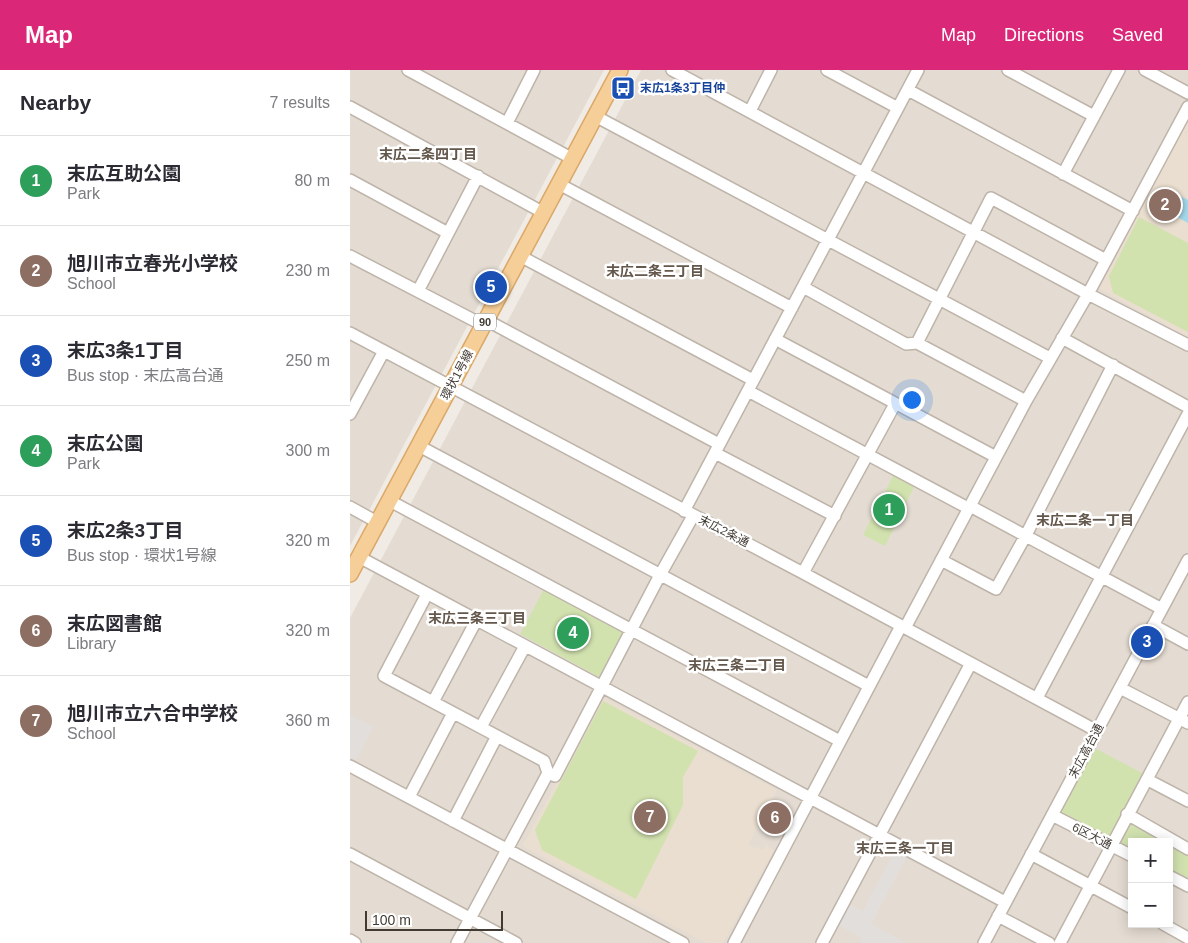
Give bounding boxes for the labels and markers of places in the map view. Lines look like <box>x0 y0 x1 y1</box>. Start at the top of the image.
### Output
bus stop icon: 末広1条3丁目仲 <box>610 75 636 101</box>
place label: 末広1条3丁目仲 <box>640 81 725 95</box>
pin: 2 <box>1149 186 1181 224</box>
pin: 5 <box>475 268 507 306</box>
pin: 1 <box>873 491 905 529</box>
pin: 4 <box>557 614 589 652</box>
pin: 3 <box>1131 623 1163 661</box>
pin: 7 <box>634 798 666 836</box>
pin: 6 <box>759 799 791 837</box>

